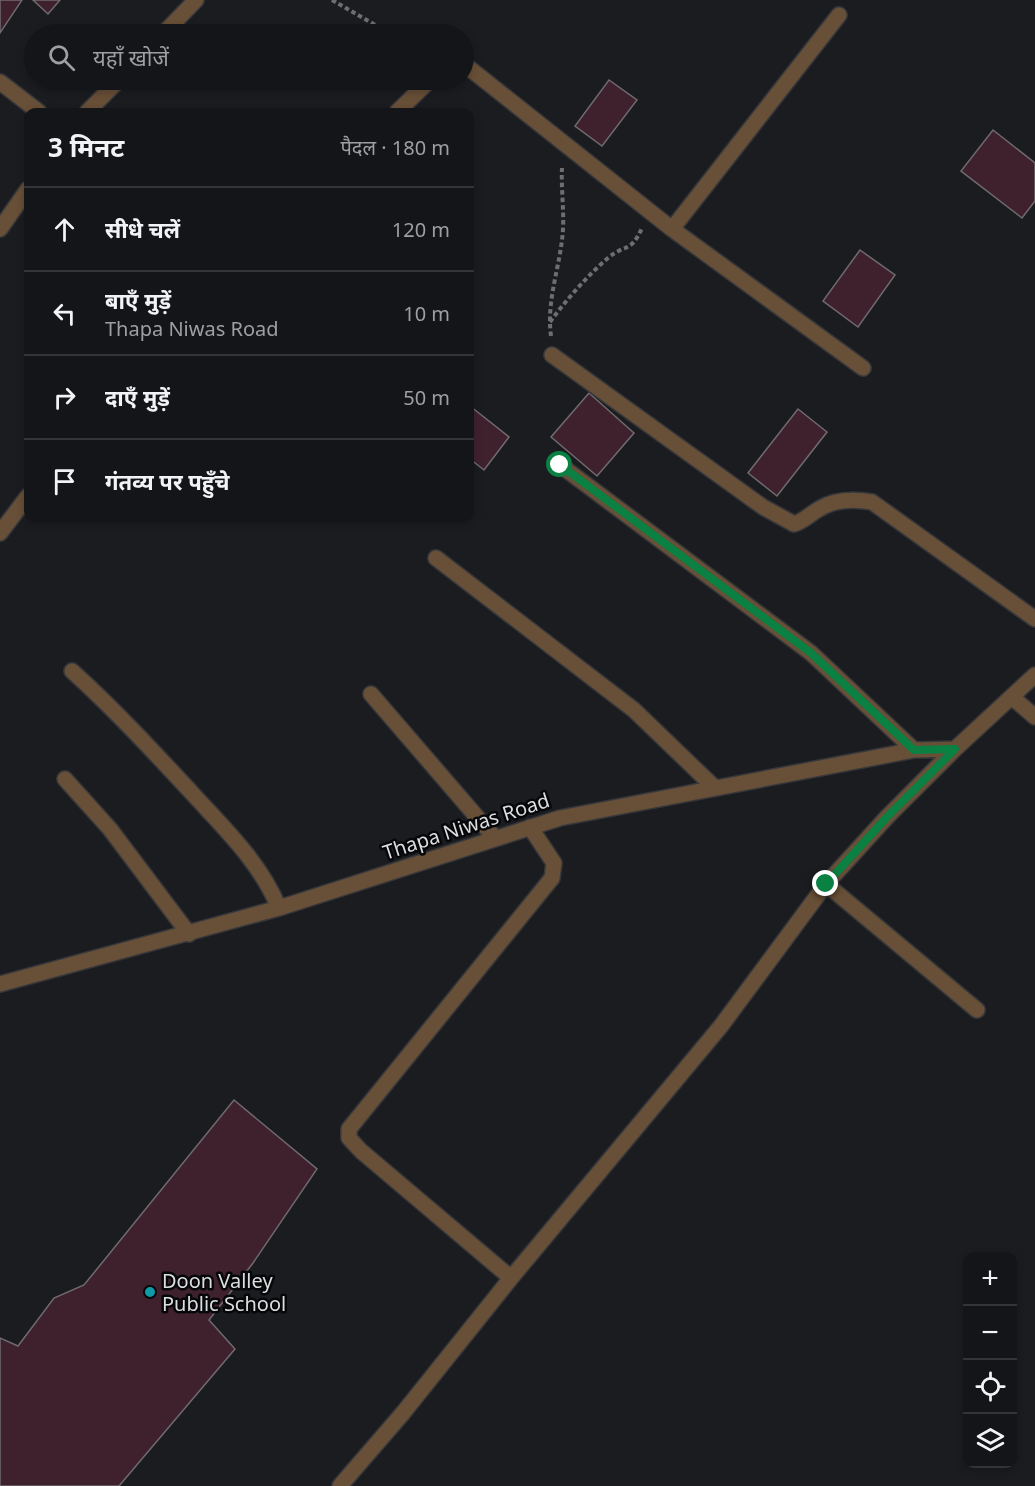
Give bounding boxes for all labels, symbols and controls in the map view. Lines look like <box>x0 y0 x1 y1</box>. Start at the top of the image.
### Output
search box <box>24 24 474 90</box>
icon: search <box>45 41 78 74</box>
text: यहाँ खोजें <box>93 42 169 72</box>
text: 3 मिनट <box>48 129 124 165</box>
text: पैदल · 180 m <box>340 134 450 161</box>
icon: ahead <box>48 213 81 246</box>
text: सीधे चलें <box>105 214 180 244</box>
text: 120 m <box>392 216 450 243</box>
text: बाएँ मुड़ें <box>105 285 171 315</box>
icon: left <box>48 297 81 330</box>
text: 10 m <box>403 300 450 327</box>
text: Thapa Niwas Road <box>105 315 279 342</box>
icon: right <box>48 381 81 414</box>
text: दाएँ मुड़ें <box>105 382 170 412</box>
text: 50 m <box>403 384 450 411</box>
route start <box>546 451 572 477</box>
icon: arrive <box>48 465 81 498</box>
text: गंतव्य पर पहुँचे <box>105 466 230 496</box>
street label: Thapa Niwas Road <box>379 786 553 866</box>
route end <box>812 870 838 896</box>
map controls <box>963 1252 1017 1468</box>
button: + <box>963 1252 1017 1306</box>
place label: Doon Valley Public School <box>162 1267 286 1317</box>
marker: Doon Valley Public School <box>143 1285 157 1299</box>
button: − <box>963 1306 1017 1360</box>
button: locate <box>963 1360 1017 1414</box>
button: layers <box>963 1414 1017 1468</box>

